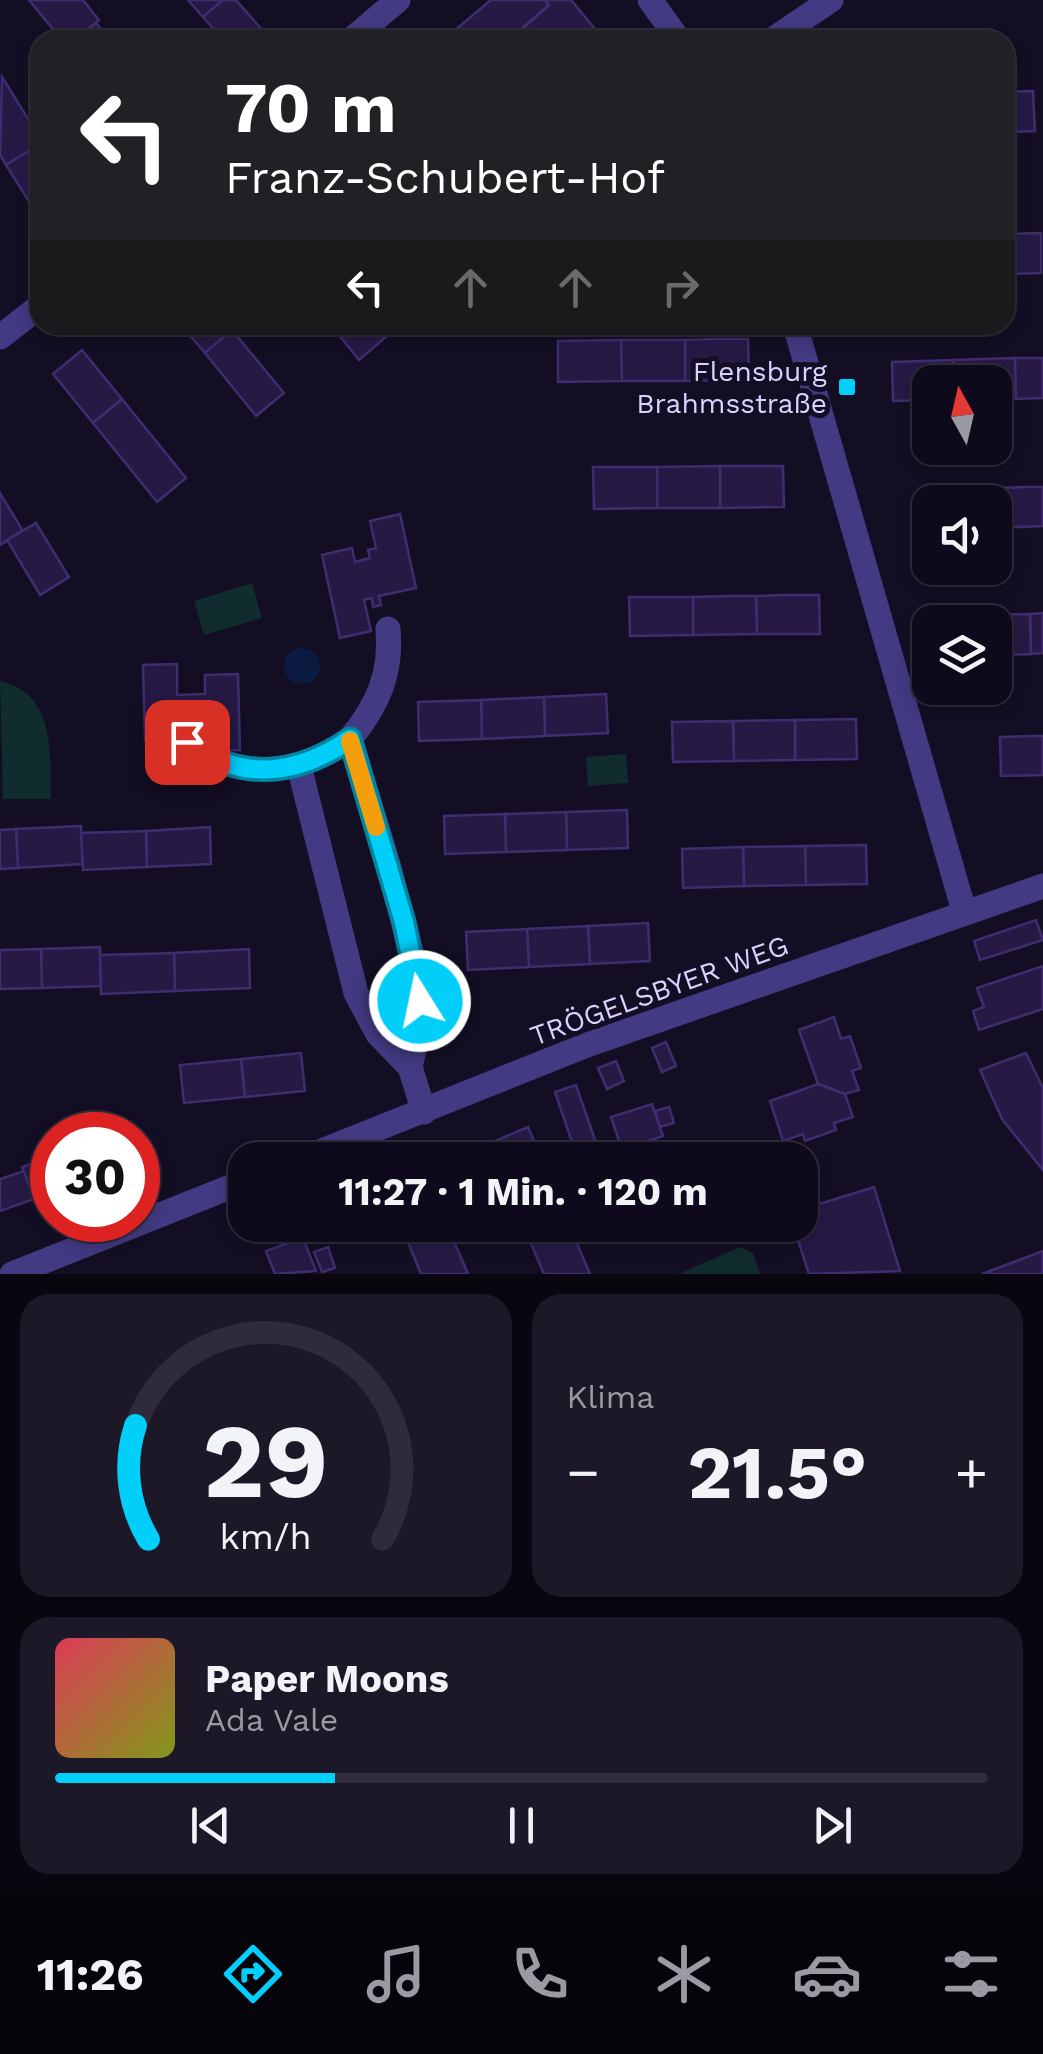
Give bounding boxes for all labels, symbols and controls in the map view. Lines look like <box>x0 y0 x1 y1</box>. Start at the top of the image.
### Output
text: 70 m <box>225 67 397 149</box>
icon: left <box>60 70 190 200</box>
text: Franz-Schubert-Hof <box>225 151 665 204</box>
icon: left <box>338 260 393 315</box>
icon: ahead <box>443 260 498 315</box>
icon: ahead <box>548 260 603 315</box>
icon: right <box>653 260 708 315</box>
place label: Flensburg Brahmsstraße <box>636 355 827 420</box>
north arrow <box>912 365 1012 465</box>
map controls <box>912 365 1012 705</box>
marker: Flensburg Brahmsstraße <box>836 376 858 398</box>
button: sound <box>912 485 1012 585</box>
button: layers <box>912 605 1012 705</box>
pin <box>145 700 230 785</box>
icon: arrive <box>160 715 215 770</box>
street label: TRÖGELSBYER WEG <box>526 928 793 1053</box>
position arrow <box>368 949 472 1053</box>
speed limit sign: 30 <box>30 1112 160 1242</box>
text: 11:27 · 1 Min. · 120 m <box>338 1170 708 1214</box>
text: Klima <box>567 1378 654 1416</box>
text: 29 <box>203 1400 329 1522</box>
text: 21.5° <box>687 1428 867 1516</box>
text: − <box>567 1440 600 1504</box>
text: + <box>955 1440 988 1504</box>
text: km/h <box>220 1516 312 1558</box>
text: Paper Moons <box>205 1657 449 1701</box>
text: Ada Vale <box>205 1701 338 1739</box>
icon: previous <box>183 1798 238 1853</box>
icon: pause <box>494 1798 549 1853</box>
icon: next <box>805 1798 860 1853</box>
icon: directions <box>218 1939 288 2009</box>
icon: music <box>361 1939 431 2009</box>
icon: phone <box>505 1939 575 2009</box>
icon: climate <box>649 1939 719 2009</box>
icon: car <box>792 1939 862 2009</box>
icon: filters <box>936 1939 1006 2009</box>
text: 11:26 <box>37 1948 144 2001</box>

